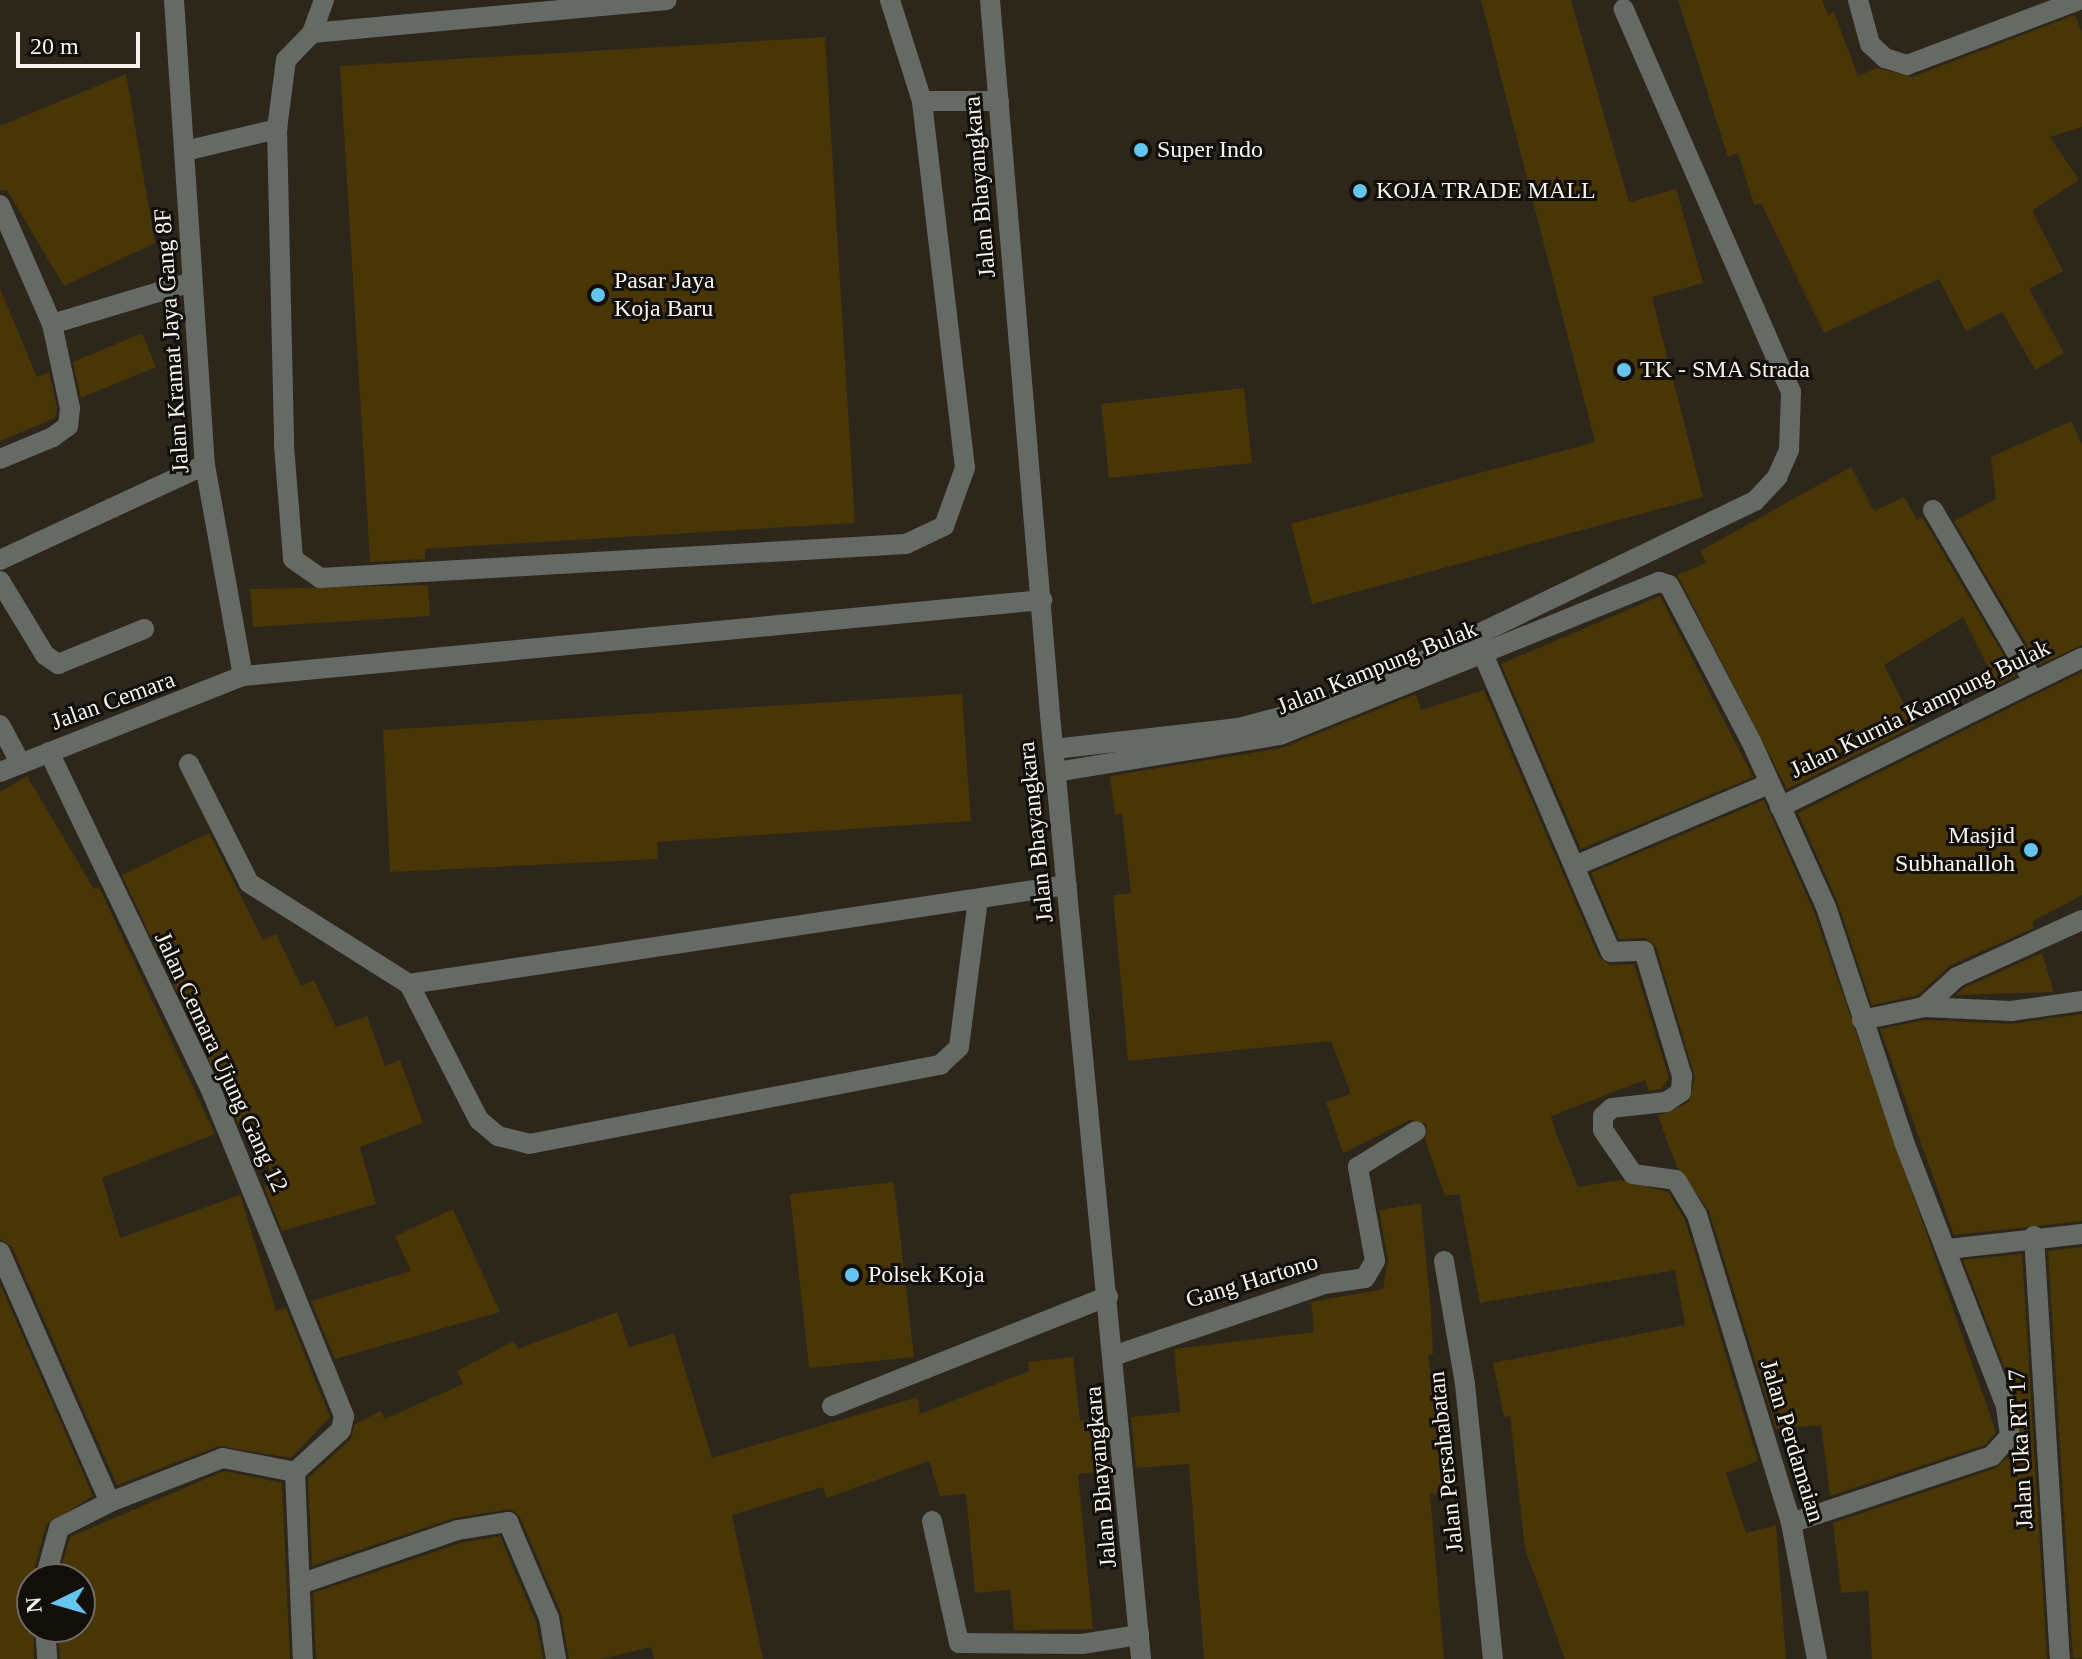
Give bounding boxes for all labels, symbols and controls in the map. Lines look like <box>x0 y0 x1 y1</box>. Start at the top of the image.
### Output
scale bar <box>20 16 144 66</box>
text: 20 m <box>30 33 79 59</box>
street label: Jalan Bhayangkara <box>958 95 1002 279</box>
place label: Super Indo <box>1157 136 1263 164</box>
marker: Super Indo <box>1132 141 1150 159</box>
place label: KOJA TRADE MALL <box>1376 177 1597 205</box>
marker: KOJA TRADE MALL <box>1351 182 1369 200</box>
street label: Jalan Kramat Jaya Gang 8F <box>148 208 196 474</box>
place label: Pasar Jaya Koja Baru <box>614 267 715 323</box>
marker: Pasar Jaya Koja Baru <box>589 286 607 304</box>
place label: TK - SMA Strada <box>1640 356 1811 384</box>
marker: TK - SMA Strada <box>1615 361 1633 379</box>
street label: Jalan Kampung Bulak <box>1273 615 1481 721</box>
street label: Jalan Kurnia Kampung Bulak <box>1785 633 2055 785</box>
street label: Jalan Cemara <box>47 665 179 737</box>
street label: Jalan Bhayangkara <box>1012 740 1060 924</box>
place label: Masjid Subhanalloh <box>1895 822 2015 878</box>
marker: Masjid Subhanalloh <box>2022 841 2040 859</box>
street label: Jalan Cemara Ujung Gang 12 <box>148 927 294 1197</box>
street label: Gang Hartono <box>1182 1247 1322 1315</box>
place label: Polsek Koja <box>868 1261 985 1289</box>
marker: Polsek Koja <box>843 1266 861 1284</box>
street label: Jalan Perdamaian <box>1754 1356 1830 1526</box>
street label: Jalan Uka RT 17 <box>2002 1368 2040 1530</box>
street label: Jalan Persahabatan <box>1422 1370 1470 1554</box>
street label: Jalan Bhayangkara <box>1079 1385 1123 1569</box>
north arrow <box>16 1563 96 1643</box>
text: N <box>20 1596 47 1614</box>

